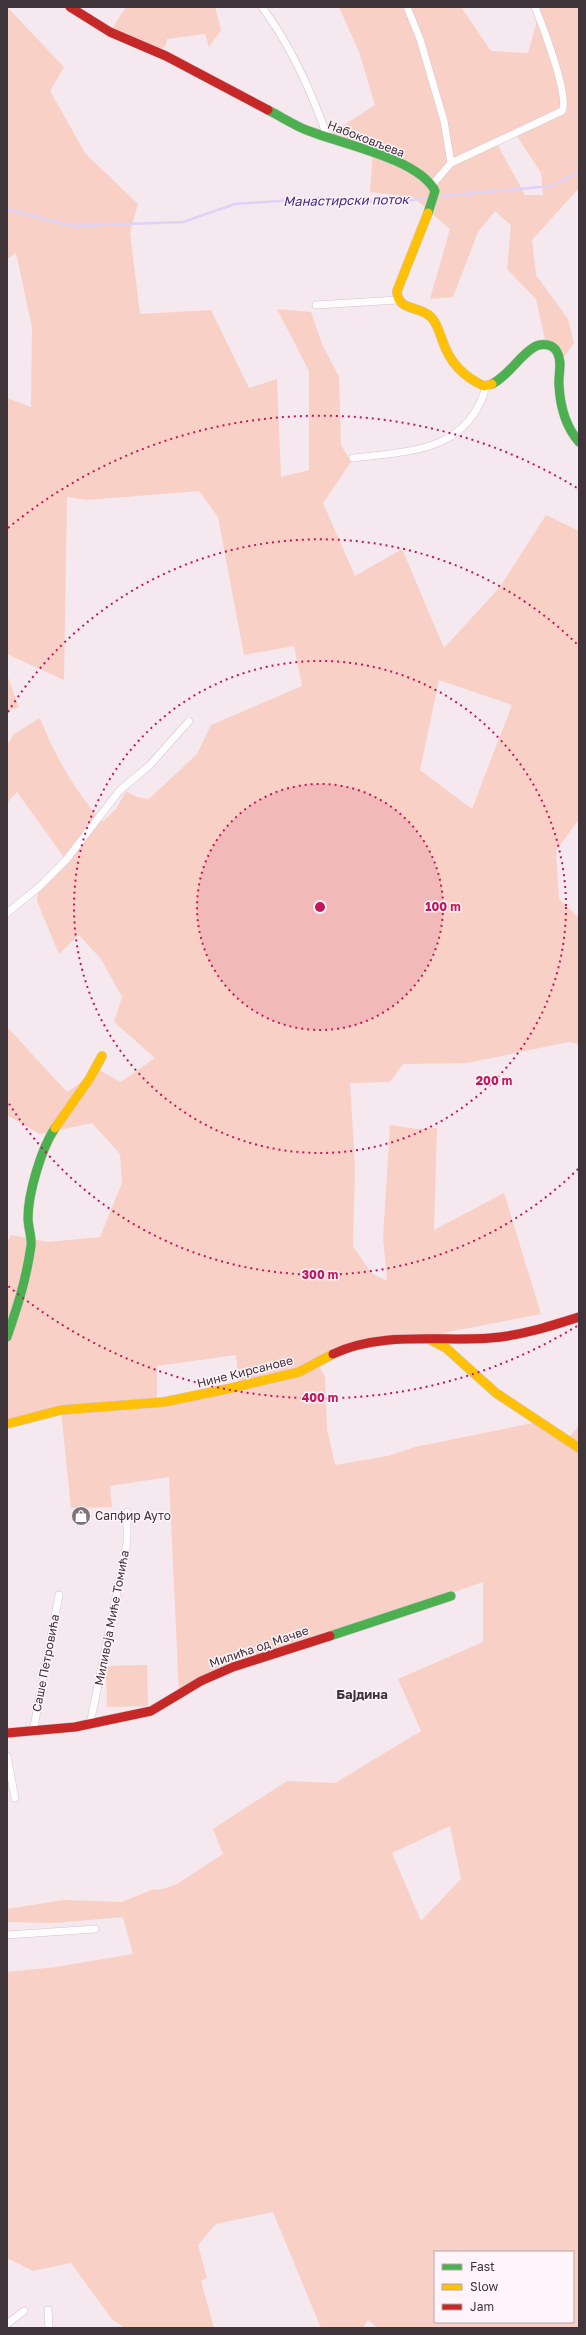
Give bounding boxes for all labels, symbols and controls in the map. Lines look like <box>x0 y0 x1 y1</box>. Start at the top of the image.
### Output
street label: Набоковљева <box>325 117 407 160</box>
water label: Манастирски поток <box>283 191 411 209</box>
text: 100 m <box>425 899 461 914</box>
centre of rings <box>313 900 327 914</box>
text: 200 m <box>476 1073 512 1088</box>
text: 300 m <box>302 1267 338 1282</box>
street label: Нине Кирсанове <box>195 1352 294 1391</box>
text: 400 m <box>302 1390 338 1405</box>
shop icon: Сапфир Ауто <box>70 1505 92 1527</box>
place label: Сапфир Ауто <box>95 1508 171 1523</box>
street label: Миливоја Миће Томића <box>91 1549 132 1687</box>
street label: Саше Петровића <box>29 1613 62 1713</box>
street label: Милића од Мачве <box>207 1622 311 1671</box>
district label: Бајдина <box>336 1686 388 1702</box>
legend <box>434 2251 574 2323</box>
text: Fast <box>470 2259 495 2274</box>
text: Slow <box>470 2279 498 2294</box>
text: Jam <box>470 2299 494 2314</box>

